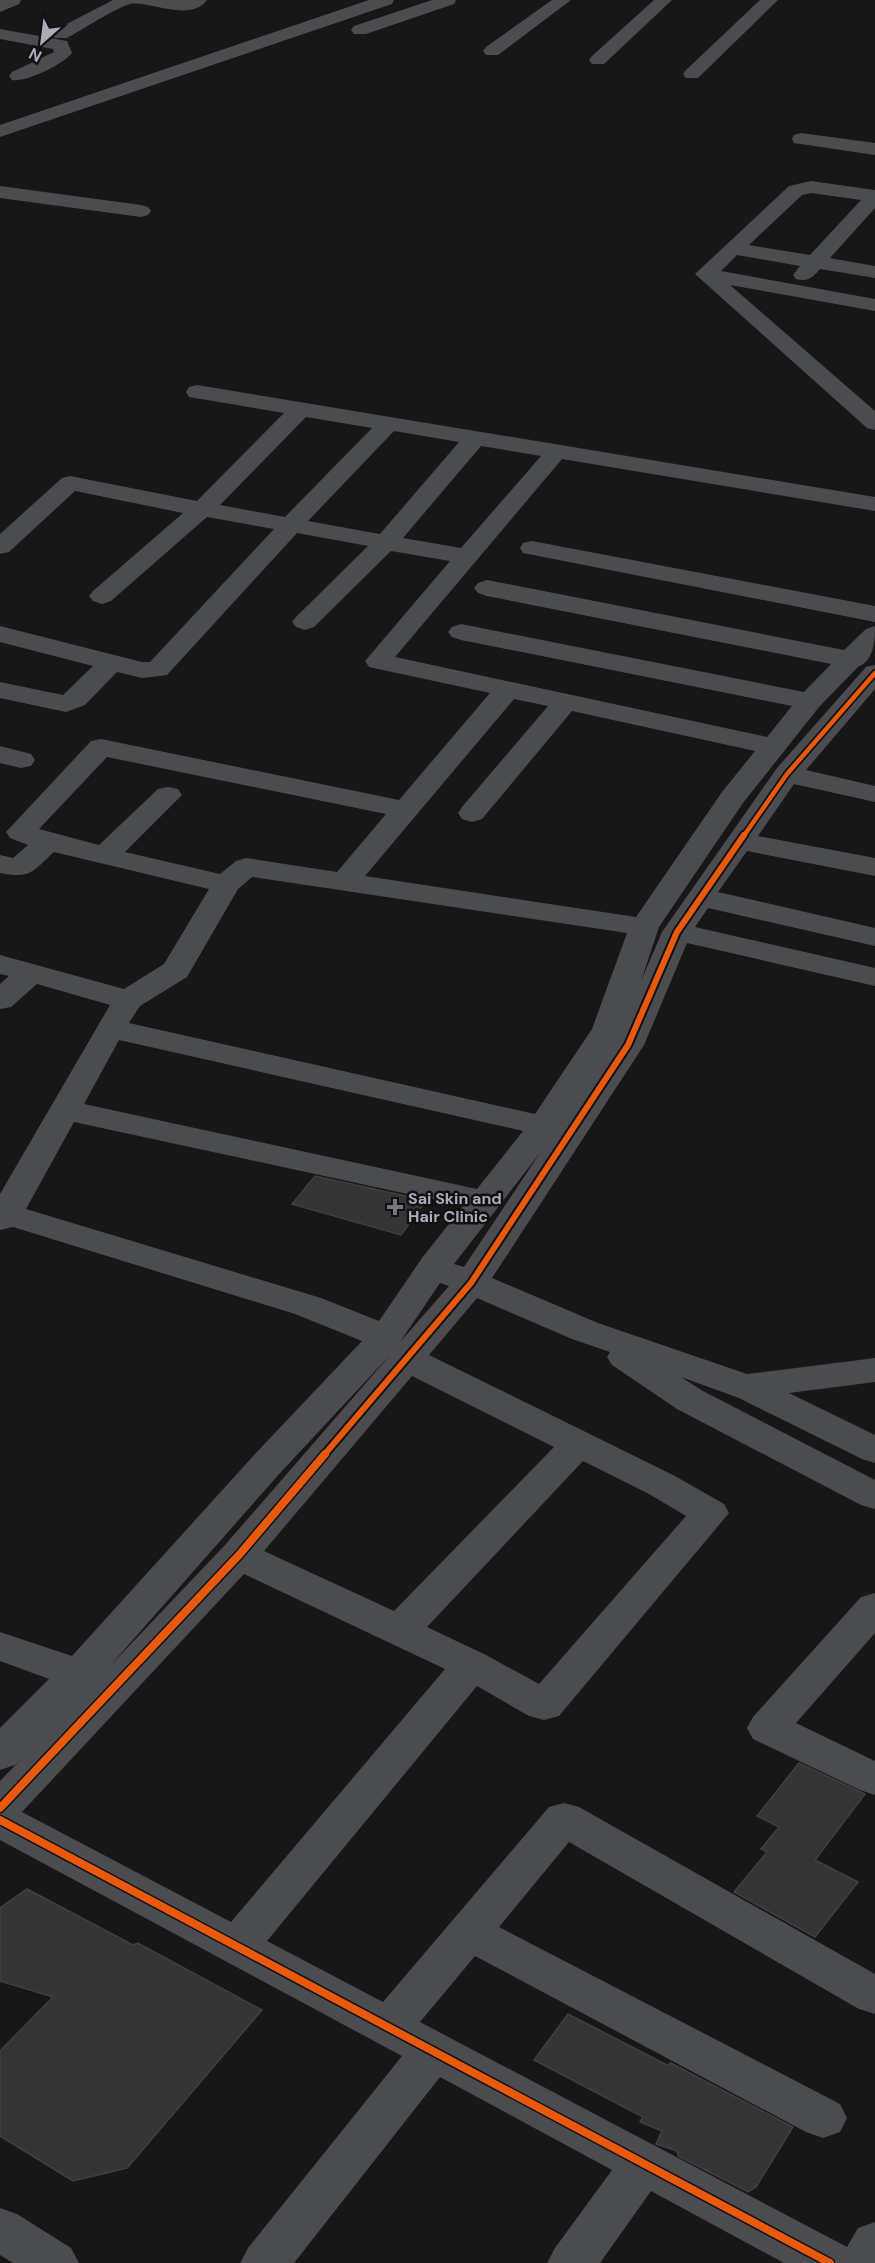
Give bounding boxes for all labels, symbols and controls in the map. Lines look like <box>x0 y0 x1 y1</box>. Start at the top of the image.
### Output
north arrow <box>12 12 72 72</box>
text: N <box>25 43 45 67</box>
place label: Sai Skin and Hair Clinic <box>408 1188 502 1227</box>
marker: Sai Skin and Hair Clinic <box>386 1198 404 1216</box>

